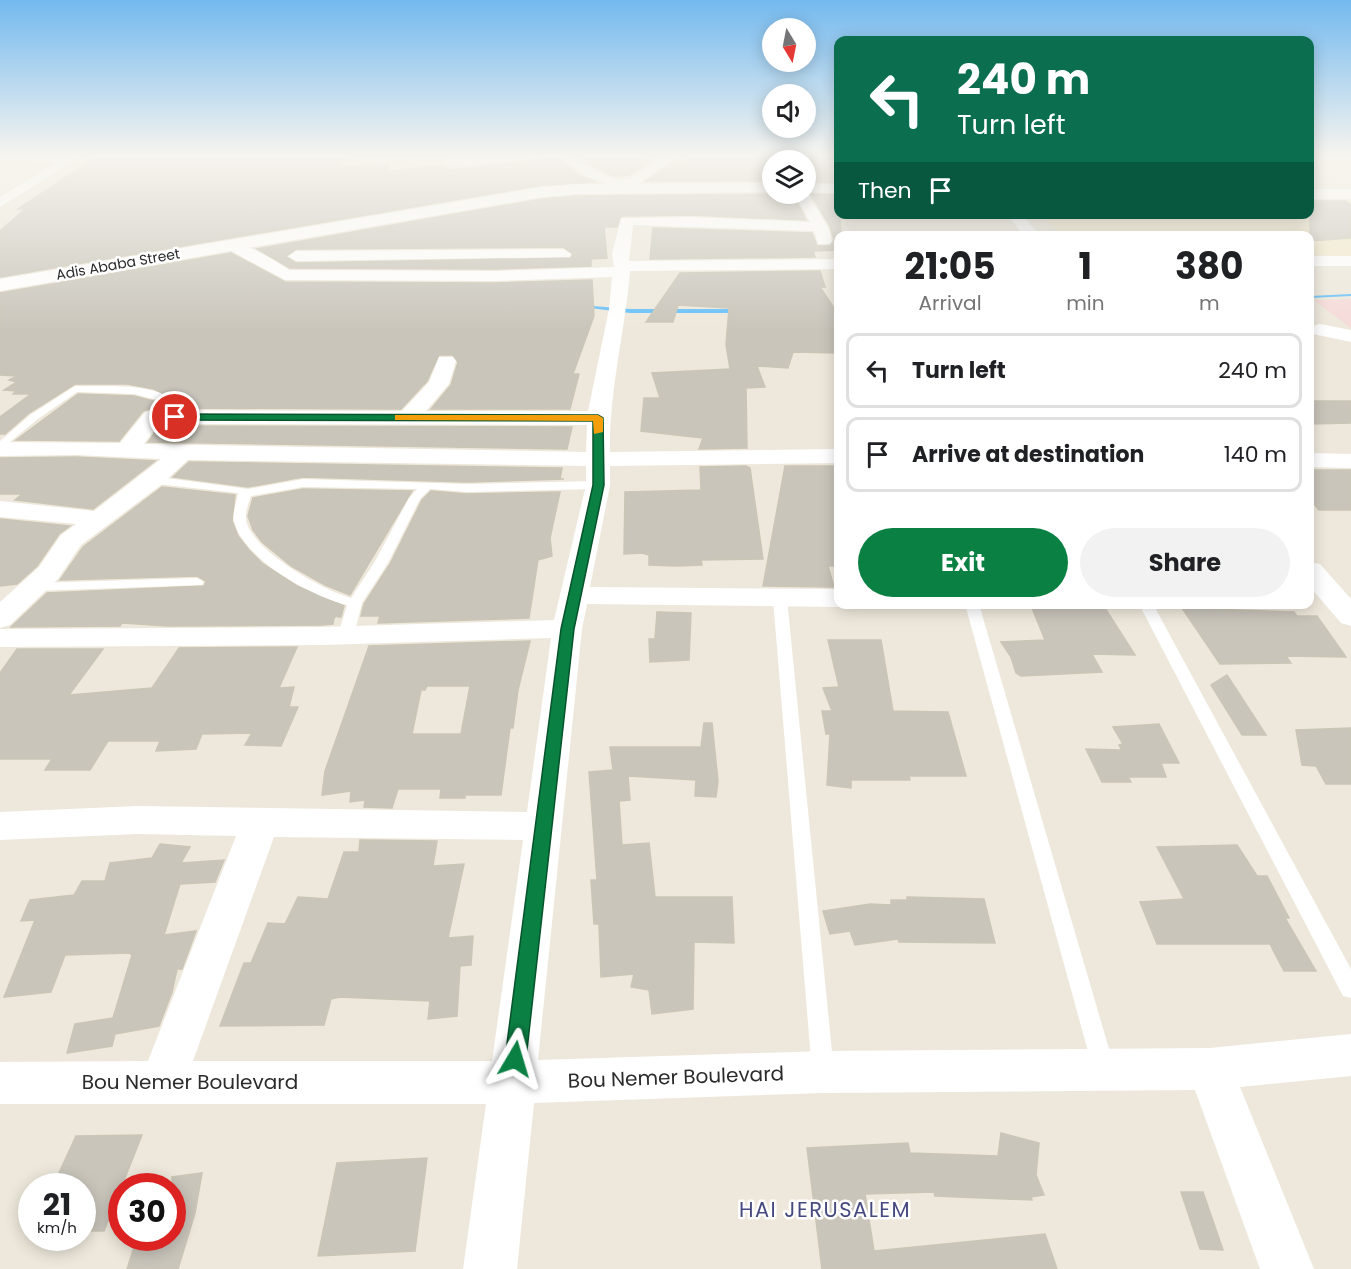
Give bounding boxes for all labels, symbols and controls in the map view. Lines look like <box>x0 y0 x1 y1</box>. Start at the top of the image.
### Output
north arrow <box>762 18 816 72</box>
map controls <box>762 18 816 204</box>
text: 240 m <box>957 50 1090 109</box>
icon: left <box>858 60 936 138</box>
button: sound <box>762 84 816 138</box>
text: Turn left <box>957 106 1066 143</box>
button: layers <box>762 150 816 204</box>
icon: arrive <box>924 174 957 207</box>
text: Then <box>858 175 912 206</box>
text: 21:05 <box>904 241 996 292</box>
text: 1 <box>1079 241 1092 292</box>
text: 380 <box>1175 241 1244 292</box>
street label: Adis Ababa Street <box>55 243 181 285</box>
text: Arrival <box>919 289 982 317</box>
text: min <box>1066 289 1104 317</box>
text: m <box>1199 289 1220 317</box>
icon: left <box>861 354 894 387</box>
text: Turn left <box>912 355 1006 386</box>
text: 240 m <box>1218 355 1287 386</box>
pin <box>149 391 200 442</box>
icon: arrive <box>158 400 191 433</box>
icon: arrive <box>861 438 894 471</box>
text: Arrive at destination <box>912 439 1144 470</box>
text: 140 m <box>1224 439 1287 470</box>
button: Exit <box>858 528 1068 597</box>
button: Share <box>1080 528 1290 597</box>
position arrow <box>483 1027 547 1091</box>
street label: Bou Nemer Boulevard <box>567 1059 785 1095</box>
street label: Bou Nemer Boulevard <box>82 1068 298 1096</box>
speed limit sign: 30 <box>108 1173 186 1251</box>
text: 21 <box>43 1183 71 1226</box>
district label: HAI JERUSALEM <box>739 1195 911 1224</box>
text: km/h <box>37 1217 77 1238</box>

